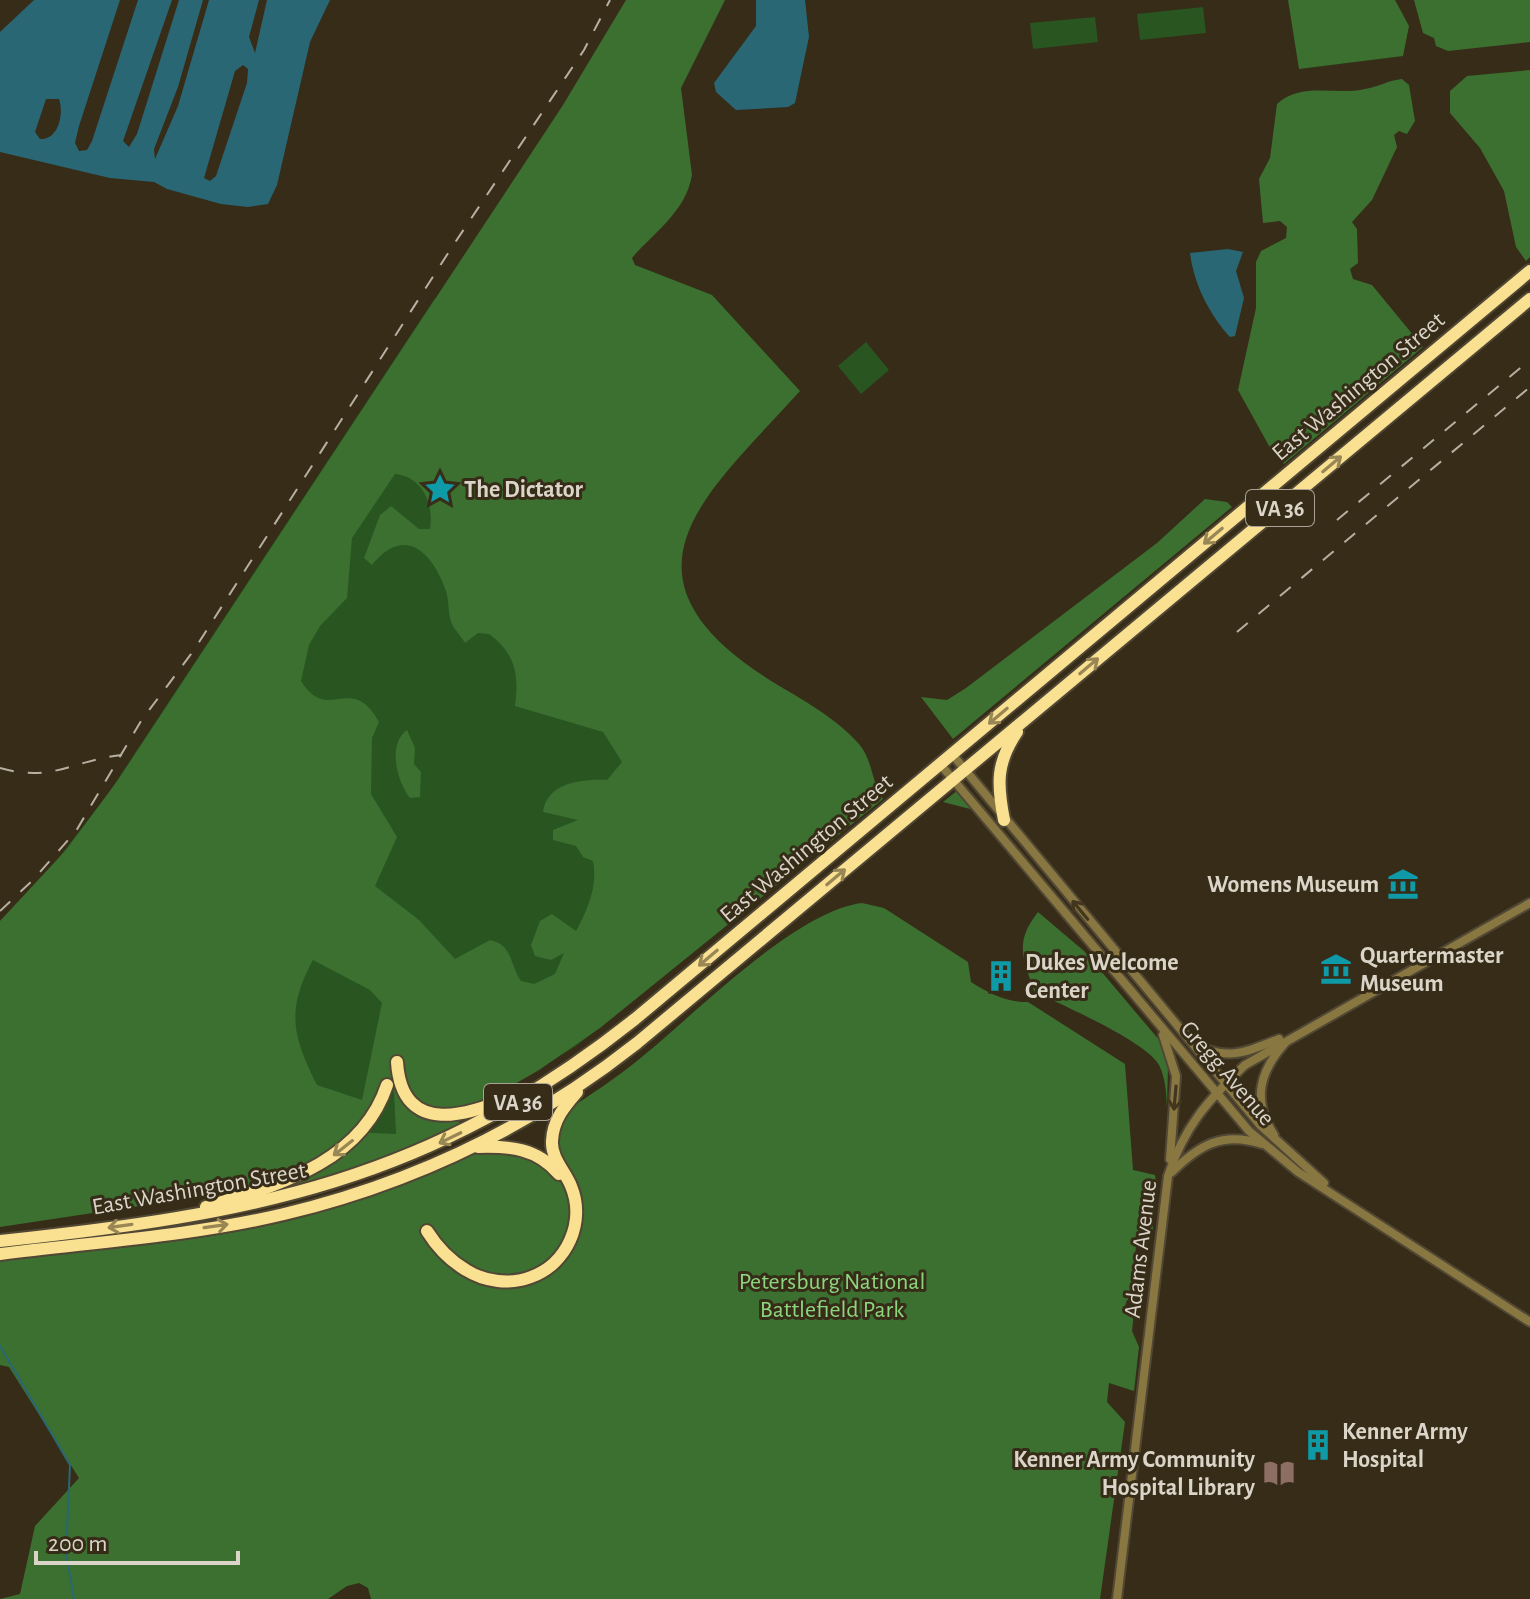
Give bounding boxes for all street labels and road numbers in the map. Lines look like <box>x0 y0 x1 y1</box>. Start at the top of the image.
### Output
street label: East Washington Street <box>1268 308 1450 466</box>
road number: VA 36 <box>1246 490 1314 526</box>
street label: East Washington Street <box>716 770 898 928</box>
street label: Gregg Avenue <box>1176 1017 1279 1131</box>
road number: VA 36 <box>484 1084 552 1120</box>
street label: East Washington Street <box>90 1158 308 1220</box>
street label: Adams Avenue <box>1121 1179 1161 1319</box>

